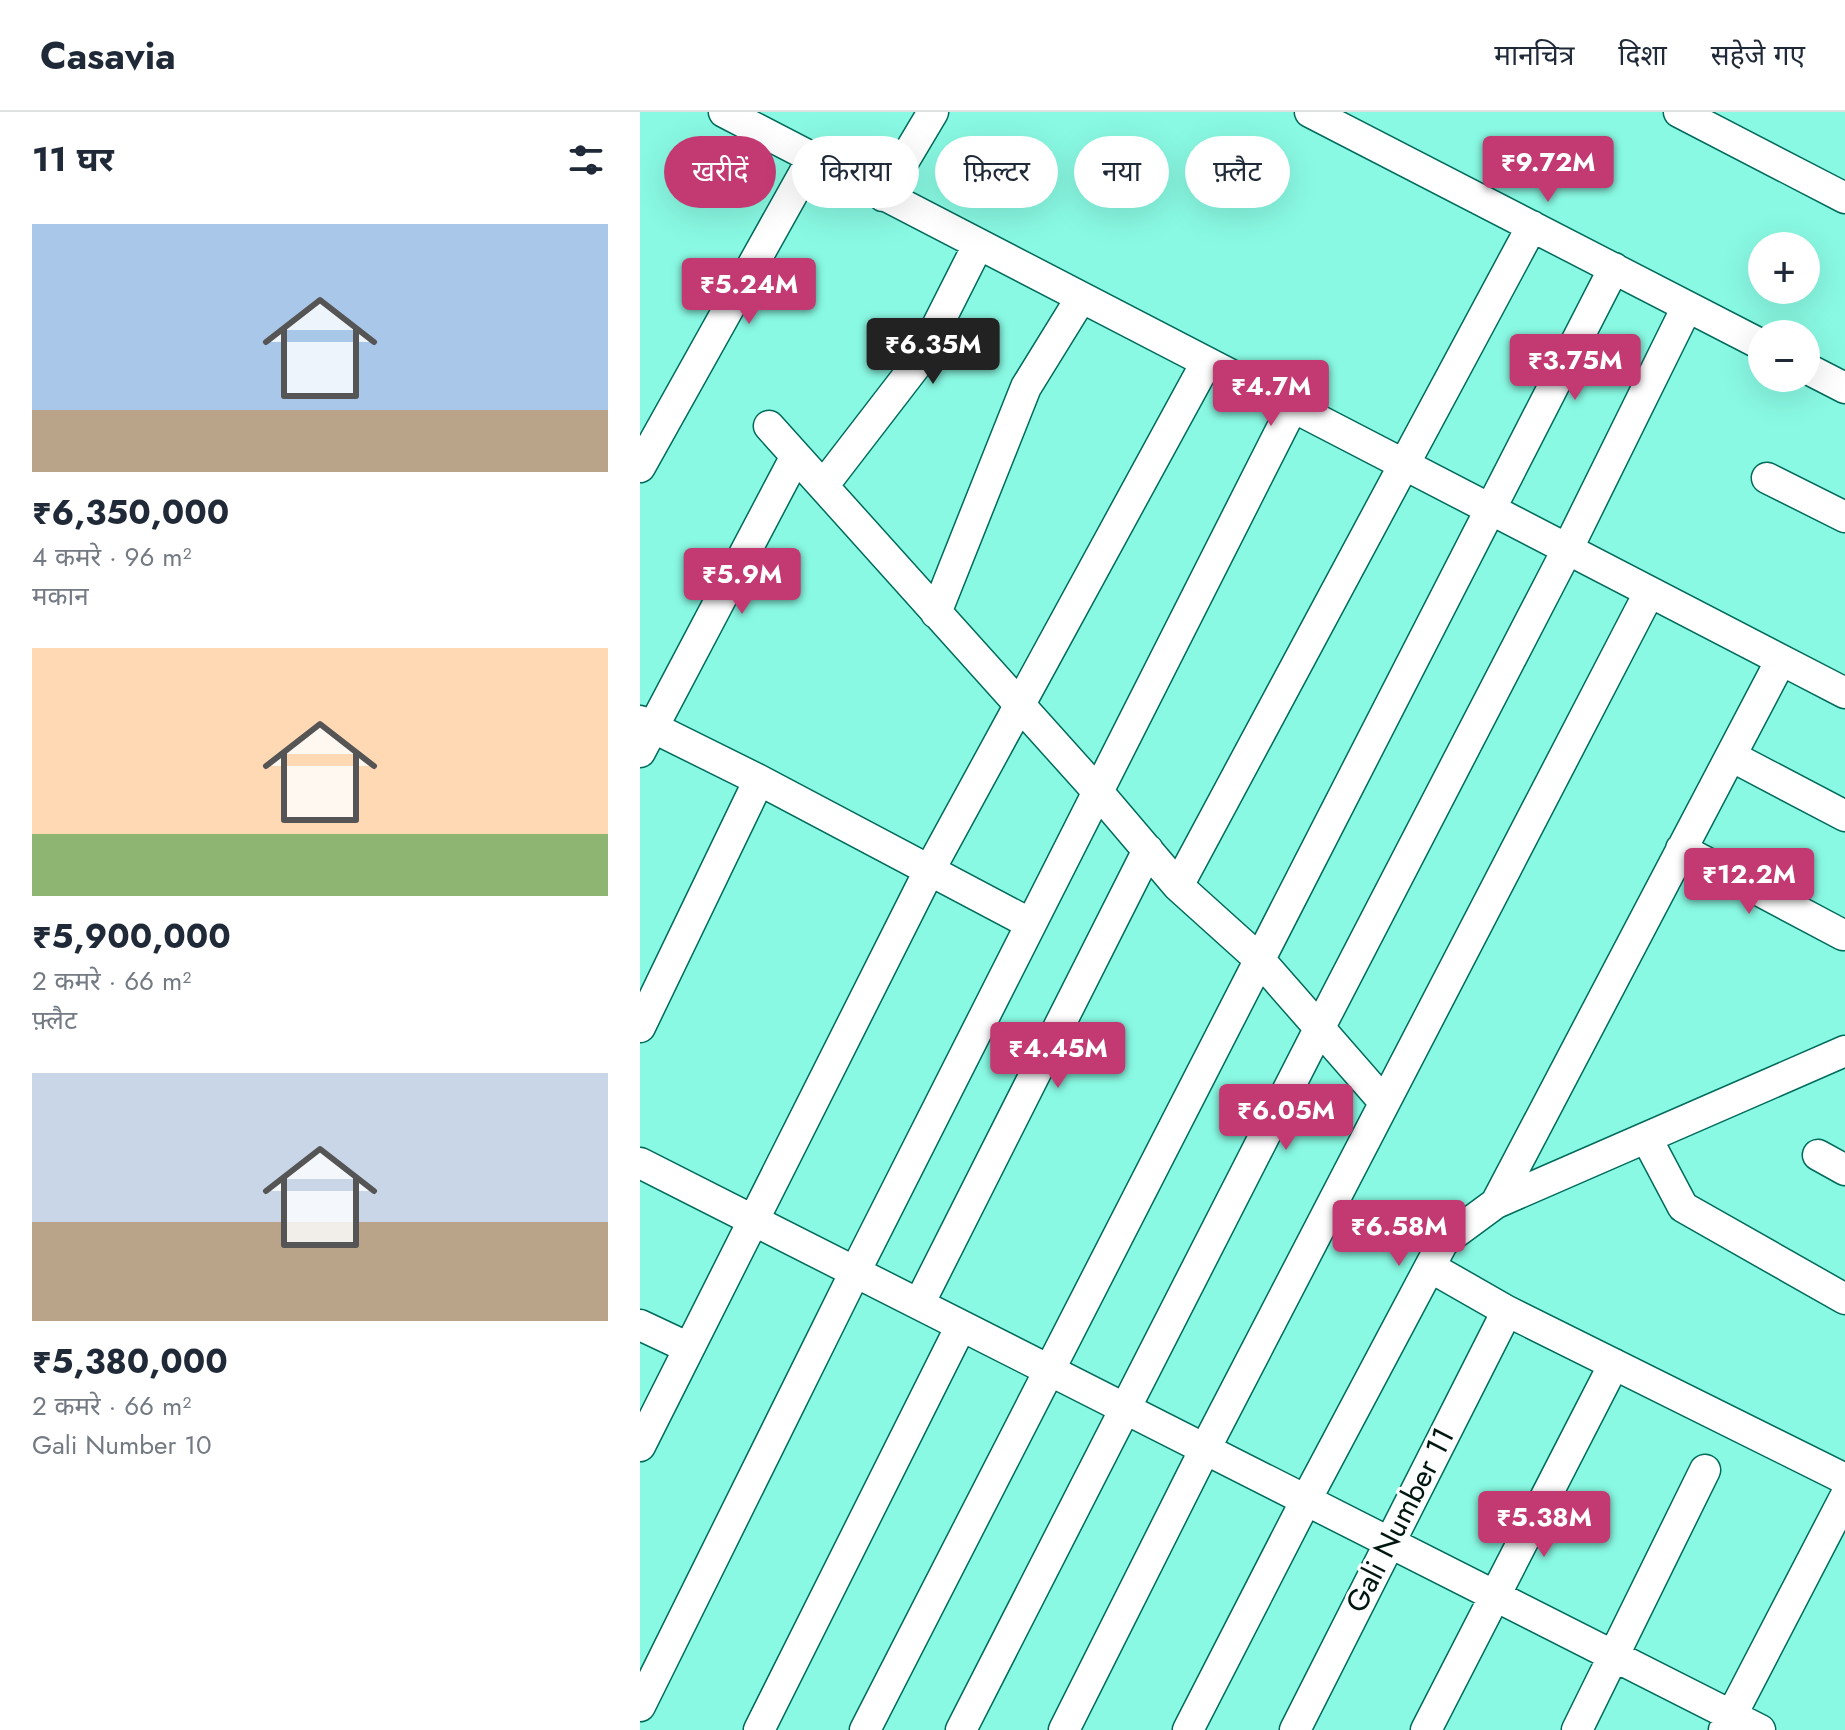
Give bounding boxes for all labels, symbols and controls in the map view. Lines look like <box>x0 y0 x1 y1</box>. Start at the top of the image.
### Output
text: Casavia <box>40 28 176 83</box>
text: मानचित्र <box>1494 35 1574 76</box>
text: दिशा <box>1618 35 1667 76</box>
text: सहेजे गए <box>1711 35 1805 76</box>
text: 11 घर <box>32 135 114 184</box>
chip: खरीदें <box>664 136 776 208</box>
chip: किराया <box>792 136 919 208</box>
chip: फ़िल्टर <box>935 136 1058 208</box>
chip: नया <box>1074 136 1169 208</box>
chip: फ़्लैट <box>1185 136 1290 208</box>
pin: ₹9.72M <box>1483 136 1613 204</box>
icon: filters <box>564 138 608 182</box>
text: ₹9.72M <box>1501 143 1595 181</box>
map controls <box>1748 232 1820 392</box>
button: + <box>1748 232 1820 304</box>
pin: ₹5.24M <box>684 258 814 326</box>
text: ₹5.24M <box>700 265 798 303</box>
icon: home <box>248 276 392 420</box>
pin: ₹6.35M <box>868 318 998 386</box>
button: − <box>1748 320 1820 392</box>
text: ₹6.35M <box>885 325 981 363</box>
pin: ₹3.75M <box>1510 334 1640 402</box>
text: ₹3.75M <box>1528 341 1622 379</box>
pin: ₹4.7M <box>1215 360 1327 428</box>
text: ₹4.7M <box>1231 367 1311 405</box>
text: ₹6,350,000 <box>32 488 229 537</box>
text: 4 कमरे · 96 m² <box>32 538 192 576</box>
pin: ₹5.9M <box>686 548 798 616</box>
text: ₹5.9M <box>702 555 782 593</box>
text: मकान <box>32 577 89 615</box>
icon: home <box>248 700 392 844</box>
pin: ₹12.2M <box>1684 848 1814 916</box>
text: ₹12.2M <box>1702 855 1796 893</box>
text: ₹5,900,000 <box>32 912 231 961</box>
text: 2 कमरे · 66 m² <box>32 962 191 1000</box>
text: फ़्लैट <box>32 1001 77 1039</box>
pin: ₹4.45M <box>993 1022 1123 1090</box>
text: ₹4.45M <box>1008 1029 1108 1067</box>
pin: ₹6.05M <box>1221 1084 1351 1152</box>
text: ₹6.05M <box>1237 1091 1335 1129</box>
icon: home <box>248 1125 392 1269</box>
pin: ₹6.58M <box>1334 1200 1464 1268</box>
text: ₹6.58M <box>1351 1207 1447 1245</box>
text: ₹5,380,000 <box>32 1337 228 1386</box>
text: 2 कमरे · 66 m² <box>32 1387 191 1425</box>
street label: Gali Number 11 <box>1334 1420 1465 1620</box>
text: Gali Number 10 <box>32 1426 212 1464</box>
pin: ₹5.38M <box>1479 1491 1609 1559</box>
text: ₹5.38M <box>1496 1498 1592 1536</box>

